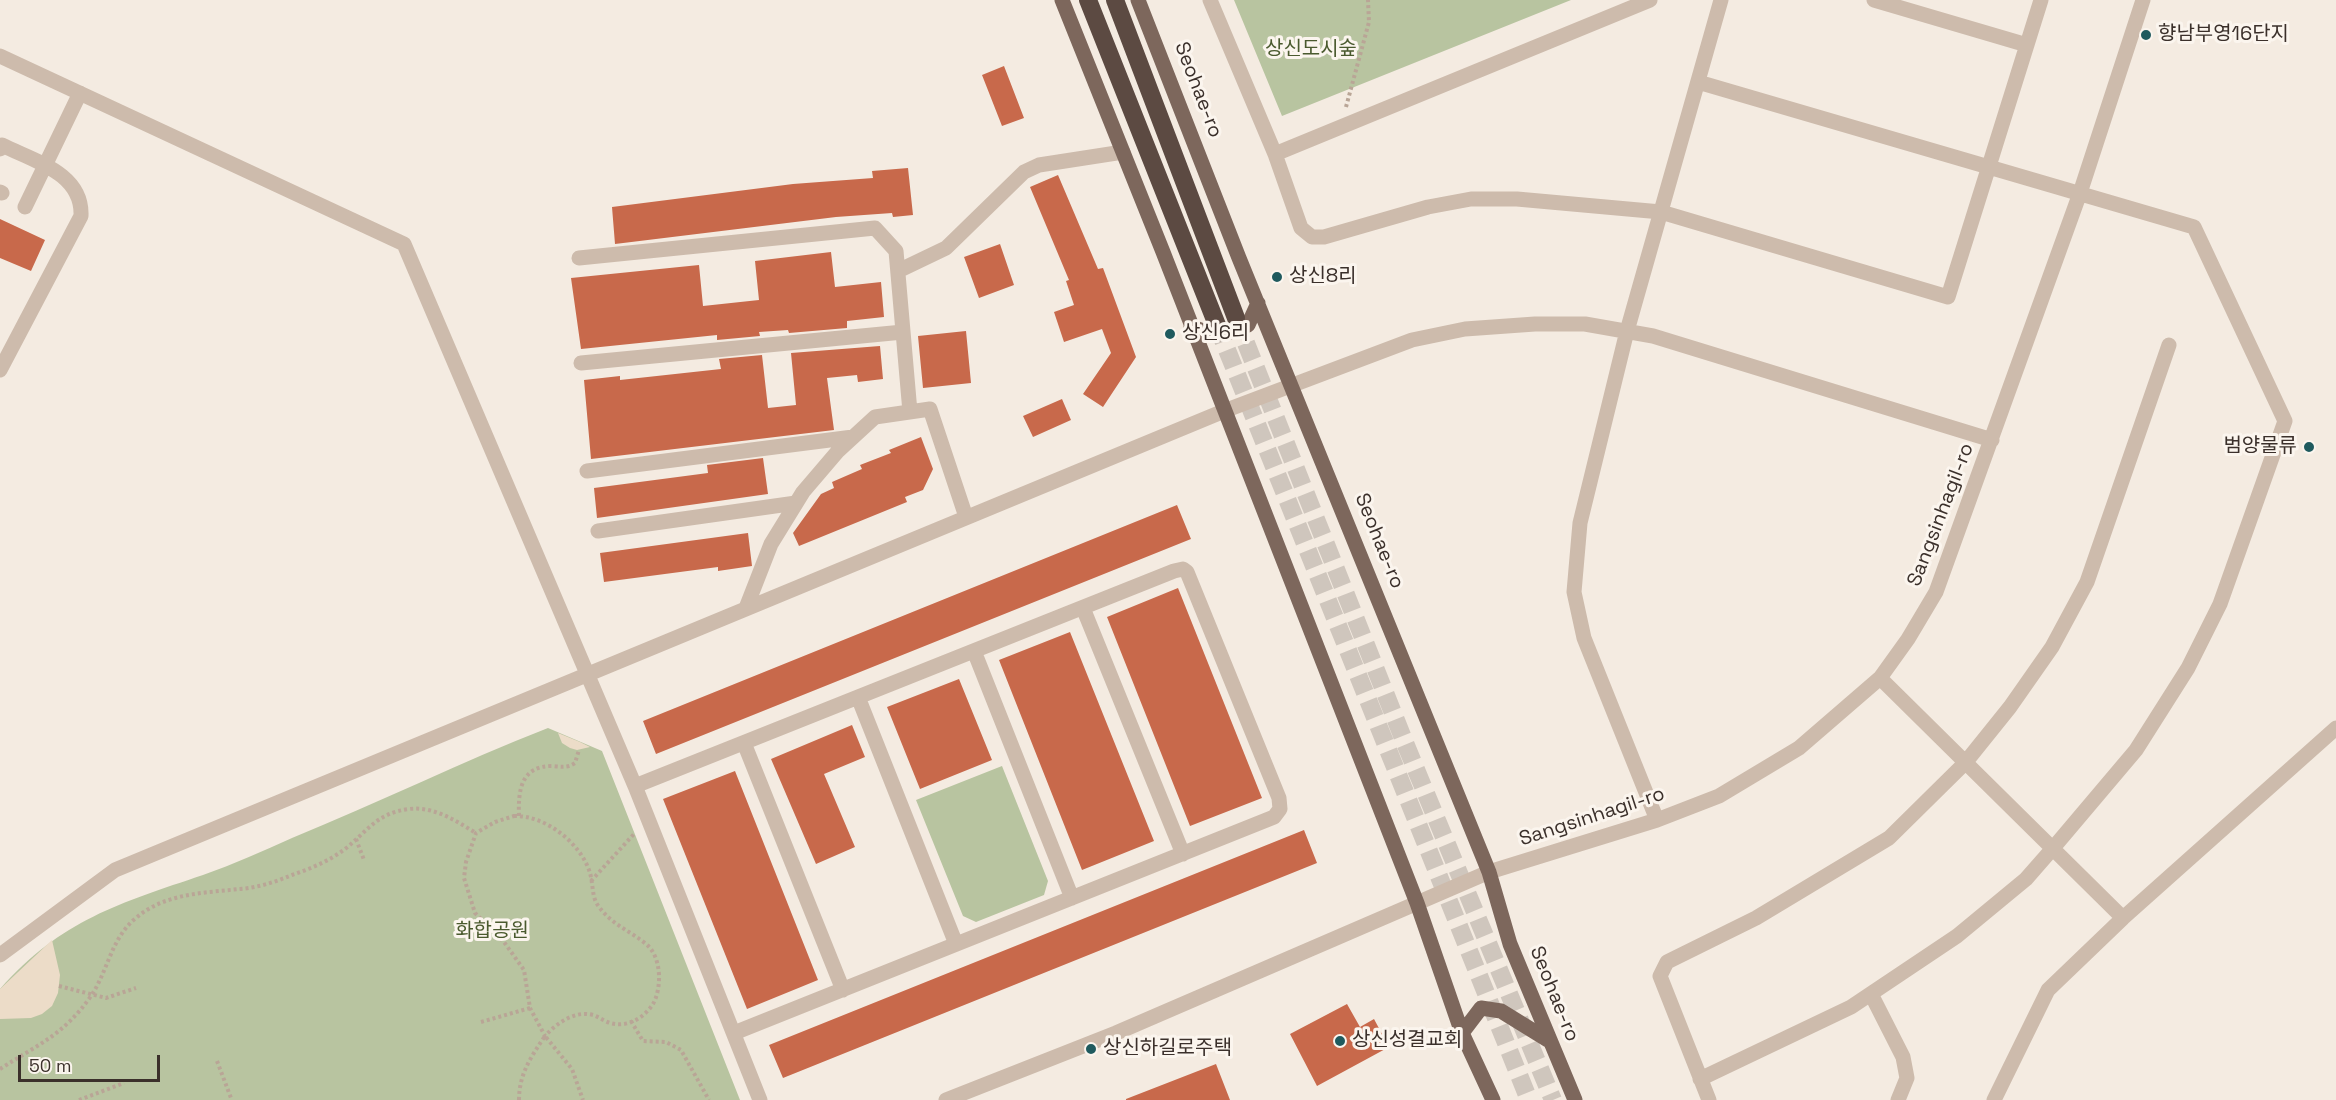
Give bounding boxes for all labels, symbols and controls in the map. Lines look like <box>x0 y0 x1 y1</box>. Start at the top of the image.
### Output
place label: 향남부영16단지 <box>2158 23 2289 47</box>
marker: 향남부영16단지 <box>2139 28 2153 42</box>
park label: 상신도시숲 <box>1265 38 1357 62</box>
street label: Seohae-ro <box>1169 39 1227 141</box>
place label: 상신8리 <box>1289 265 1357 289</box>
marker: 상신8리 <box>1270 270 1284 284</box>
place label: 상신6리 <box>1182 322 1249 346</box>
marker: 상신6리 <box>1163 327 1177 341</box>
place label: 범양물류 <box>2223 435 2297 459</box>
street label: Sangsinhagil-ro <box>1903 440 1979 590</box>
marker: 범양물류 <box>2302 440 2316 454</box>
street label: Seohae-ro <box>1349 490 1409 592</box>
street label: Sangsinhagil-ro <box>1516 782 1668 852</box>
park label: 화합공원 <box>455 920 529 944</box>
street label: Seohae-ro <box>1524 943 1584 1045</box>
place label: 상신성결교회 <box>1352 1029 1462 1053</box>
marker: 상신성결교회 <box>1333 1034 1347 1048</box>
place label: 상신하길로주택 <box>1103 1037 1232 1061</box>
marker: 상신하길로주택 <box>1084 1042 1098 1056</box>
scale bar <box>21 1043 164 1081</box>
text: 50 m <box>29 1054 71 1077</box>

